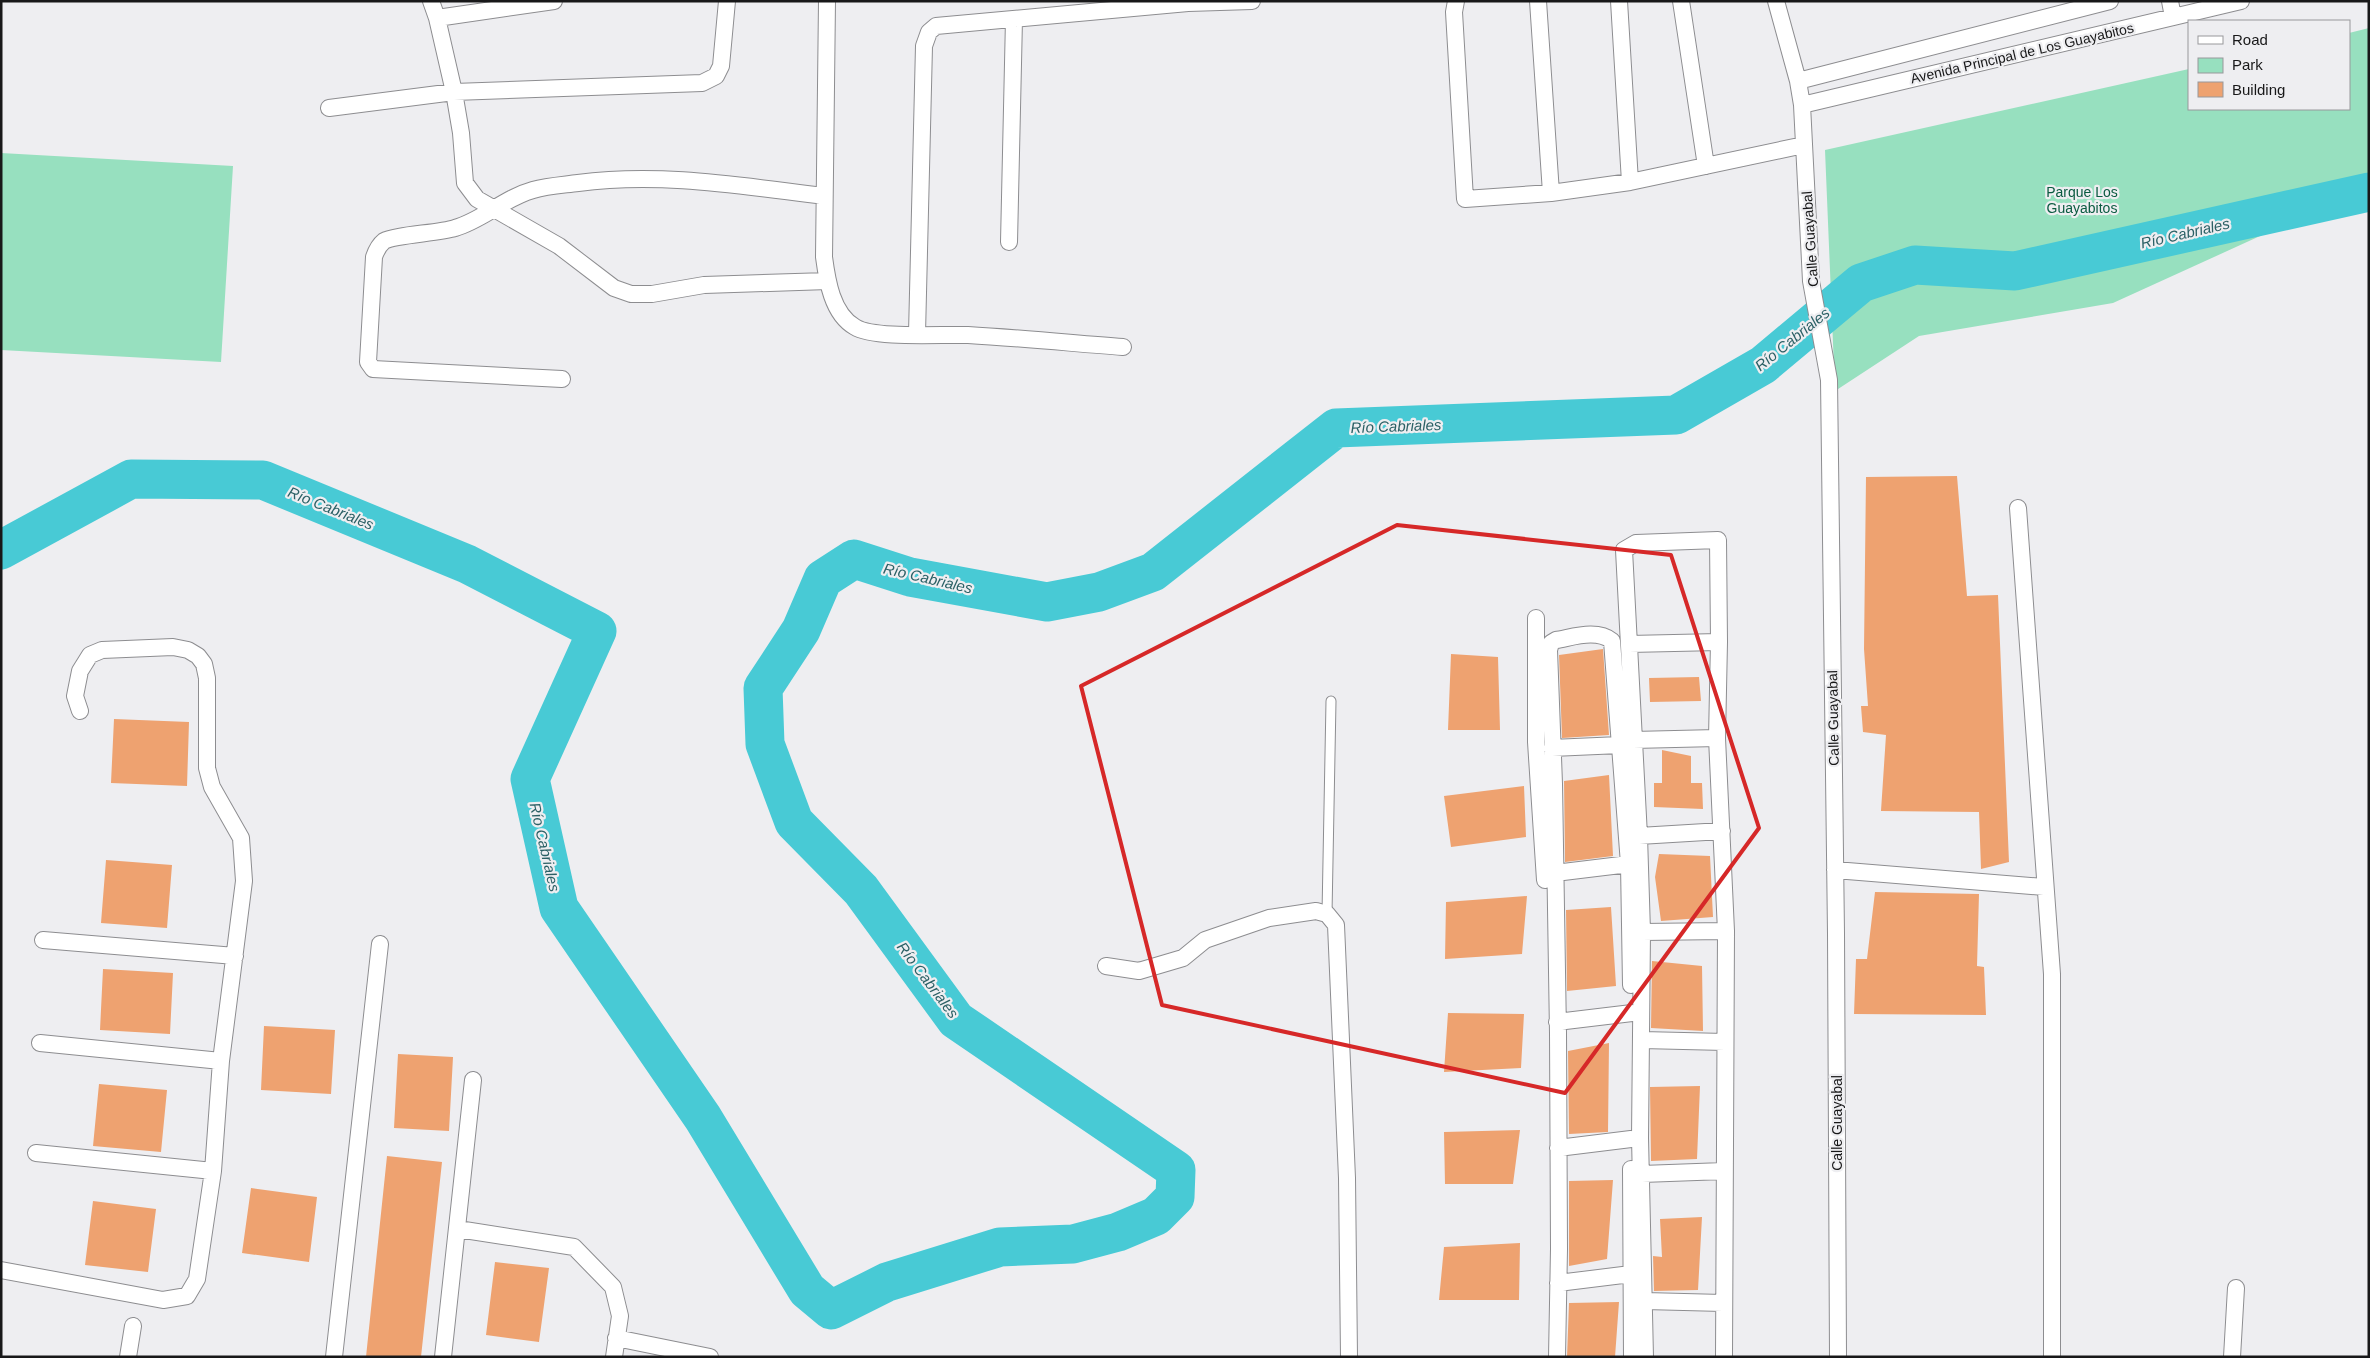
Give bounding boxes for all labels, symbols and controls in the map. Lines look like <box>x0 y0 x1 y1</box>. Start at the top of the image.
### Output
street label: Avenida Principal de Los Guayabitos <box>1909 19 2135 87</box>
legend <box>2188 20 2350 110</box>
text: Road <box>2232 31 2268 48</box>
text: Park <box>2232 56 2263 73</box>
text: Building <box>2232 81 2285 98</box>
park label: Parque Los Guayabitos <box>2046 184 2118 216</box>
street label: Calle Guayabal <box>1799 191 1821 287</box>
water label: Río Cabriales <box>2139 214 2232 252</box>
water label: Río Cabriales <box>1751 303 1833 374</box>
water label: Río Cabriales <box>1350 416 1442 436</box>
water label: Río Cabriales <box>286 483 377 533</box>
water label: Río Cabriales <box>882 559 975 597</box>
street label: Calle Guayabal <box>1824 670 1842 766</box>
water label: Río Cabriales <box>526 801 564 894</box>
water label: Río Cabriales <box>894 939 962 1022</box>
street label: Calle Guayabal <box>1829 1075 1845 1171</box>

